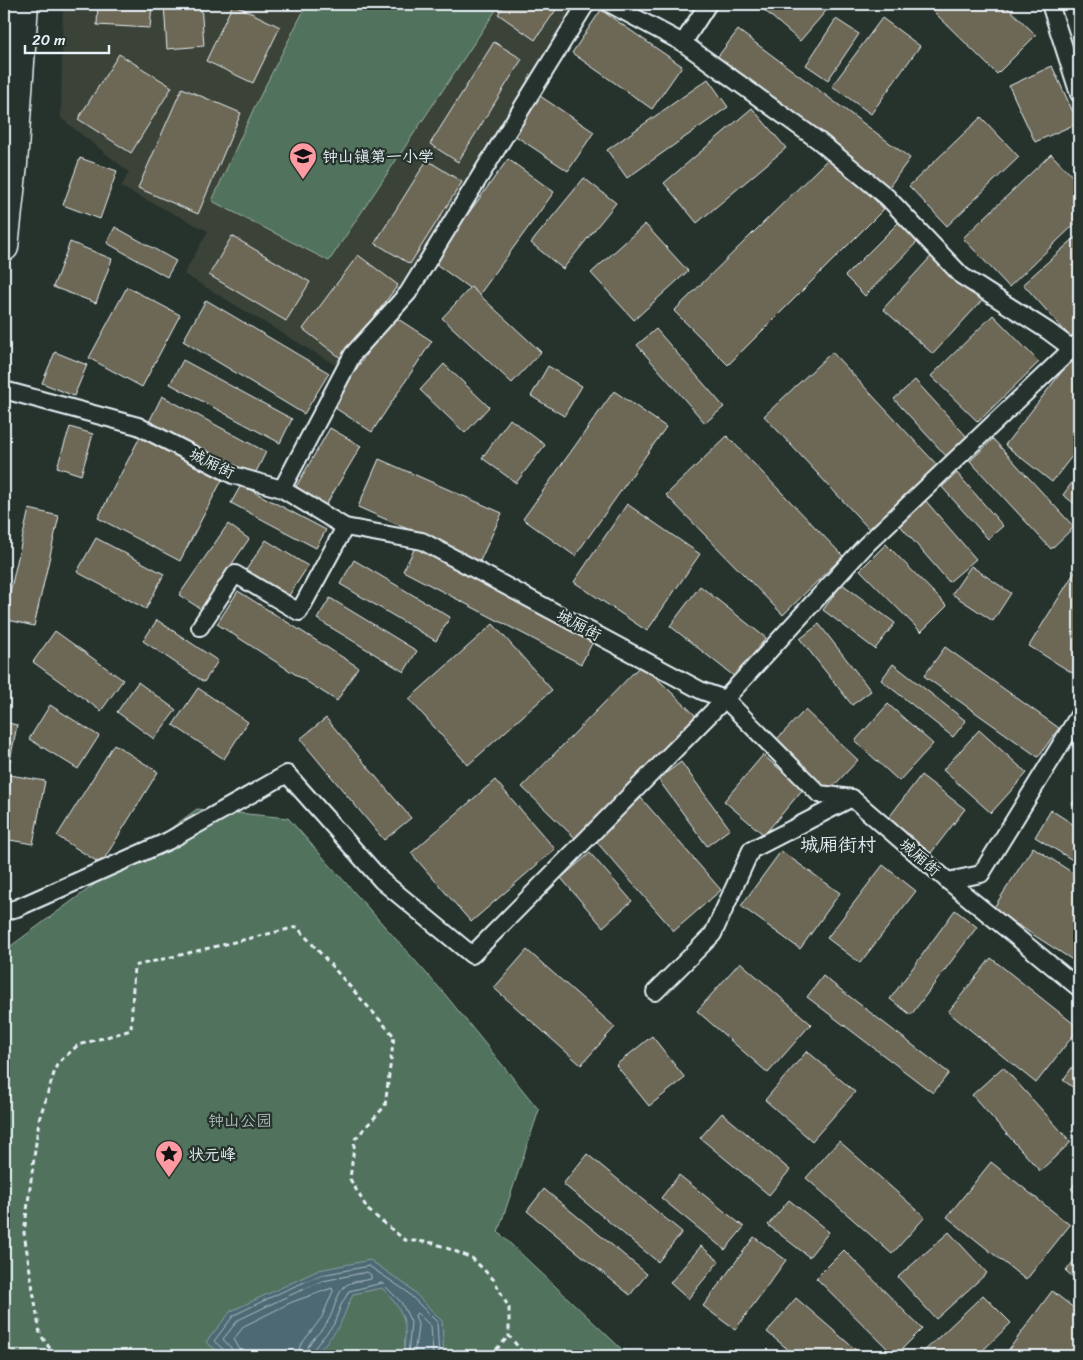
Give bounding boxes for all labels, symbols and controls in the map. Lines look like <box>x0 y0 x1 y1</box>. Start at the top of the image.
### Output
scale bar <box>25 22 109 54</box>
text: 20 m <box>32 27 66 53</box>
school or university icon: 钟山镇第一小学 <box>288 141 318 180</box>
place label: 钟山镇第一小学 <box>322 142 434 171</box>
street label: 城厢街 <box>184 439 240 487</box>
street label: 城厢街 <box>551 601 607 649</box>
district label: 城厢街村 <box>800 828 876 861</box>
street label: 城厢街 <box>892 830 948 884</box>
park label: 钟山公园 <box>208 1106 272 1135</box>
place icon: 状元峰 <box>154 1139 184 1178</box>
place label: 状元峰 <box>188 1140 236 1169</box>

